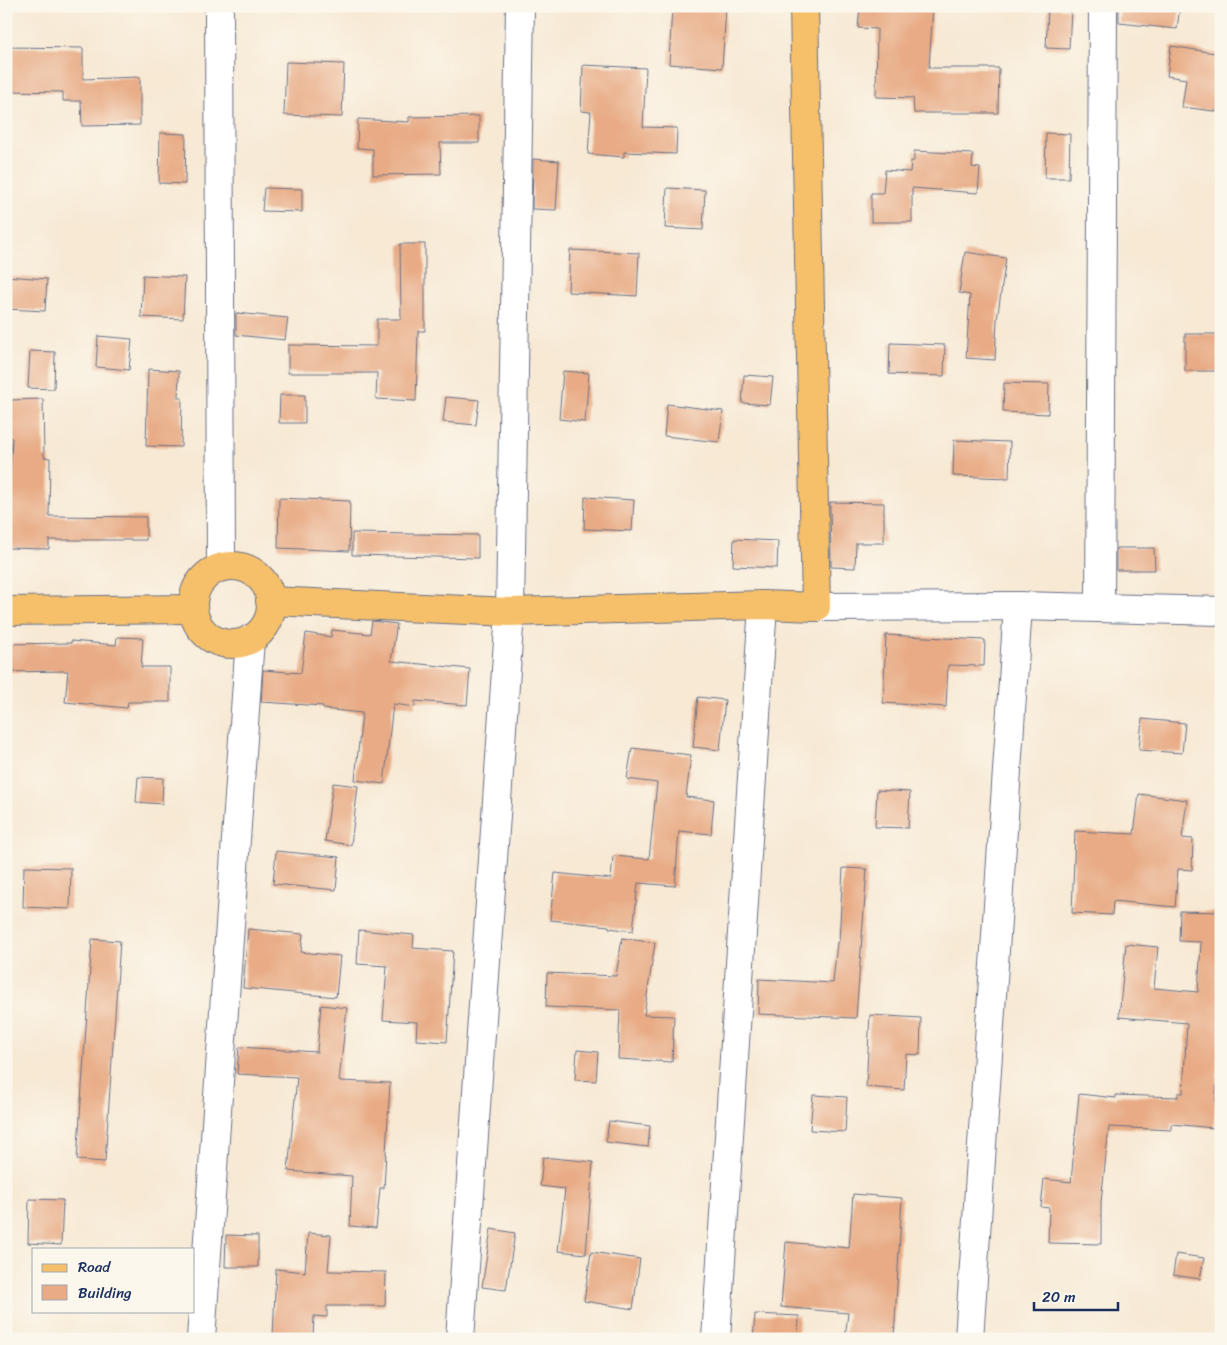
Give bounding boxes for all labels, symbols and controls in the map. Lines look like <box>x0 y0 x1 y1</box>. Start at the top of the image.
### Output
legend <box>32 1248 195 1312</box>
text: Road <box>78 1254 111 1280</box>
text: Building <box>78 1280 132 1306</box>
scale bar <box>1034 1280 1118 1312</box>
text: 20 m <box>1042 1284 1076 1310</box>

